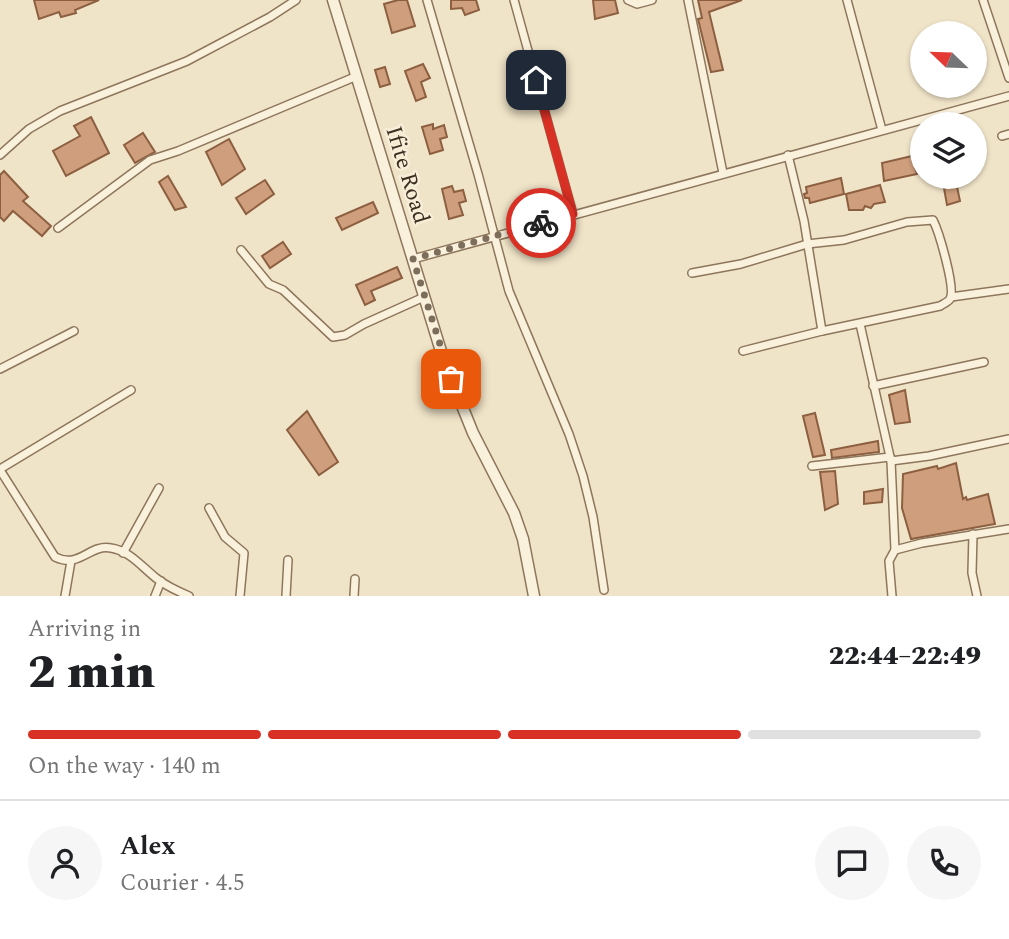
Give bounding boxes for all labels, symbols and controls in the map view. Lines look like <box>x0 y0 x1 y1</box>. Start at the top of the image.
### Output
north arrow <box>910 21 987 98</box>
map controls <box>910 21 987 189</box>
pin <box>506 50 566 110</box>
icon: home <box>517 61 555 99</box>
button: layers <box>910 112 987 189</box>
street label: Ifite Road <box>376 122 439 228</box>
courier <box>506 188 576 258</box>
icon: bike <box>522 204 560 242</box>
pin <box>421 349 481 409</box>
icon: bag <box>432 360 470 398</box>
text: Arriving in <box>28 612 141 647</box>
text: 22:44–22:49 <box>829 636 981 676</box>
text: 2 min <box>28 638 155 708</box>
text: On the way · 140 m <box>28 749 221 784</box>
button: person <box>28 826 102 900</box>
text: Alex <box>120 826 175 866</box>
button: chat <box>815 826 889 900</box>
button: phone <box>907 826 981 900</box>
text: Courier · 4.5 <box>120 866 245 901</box>

